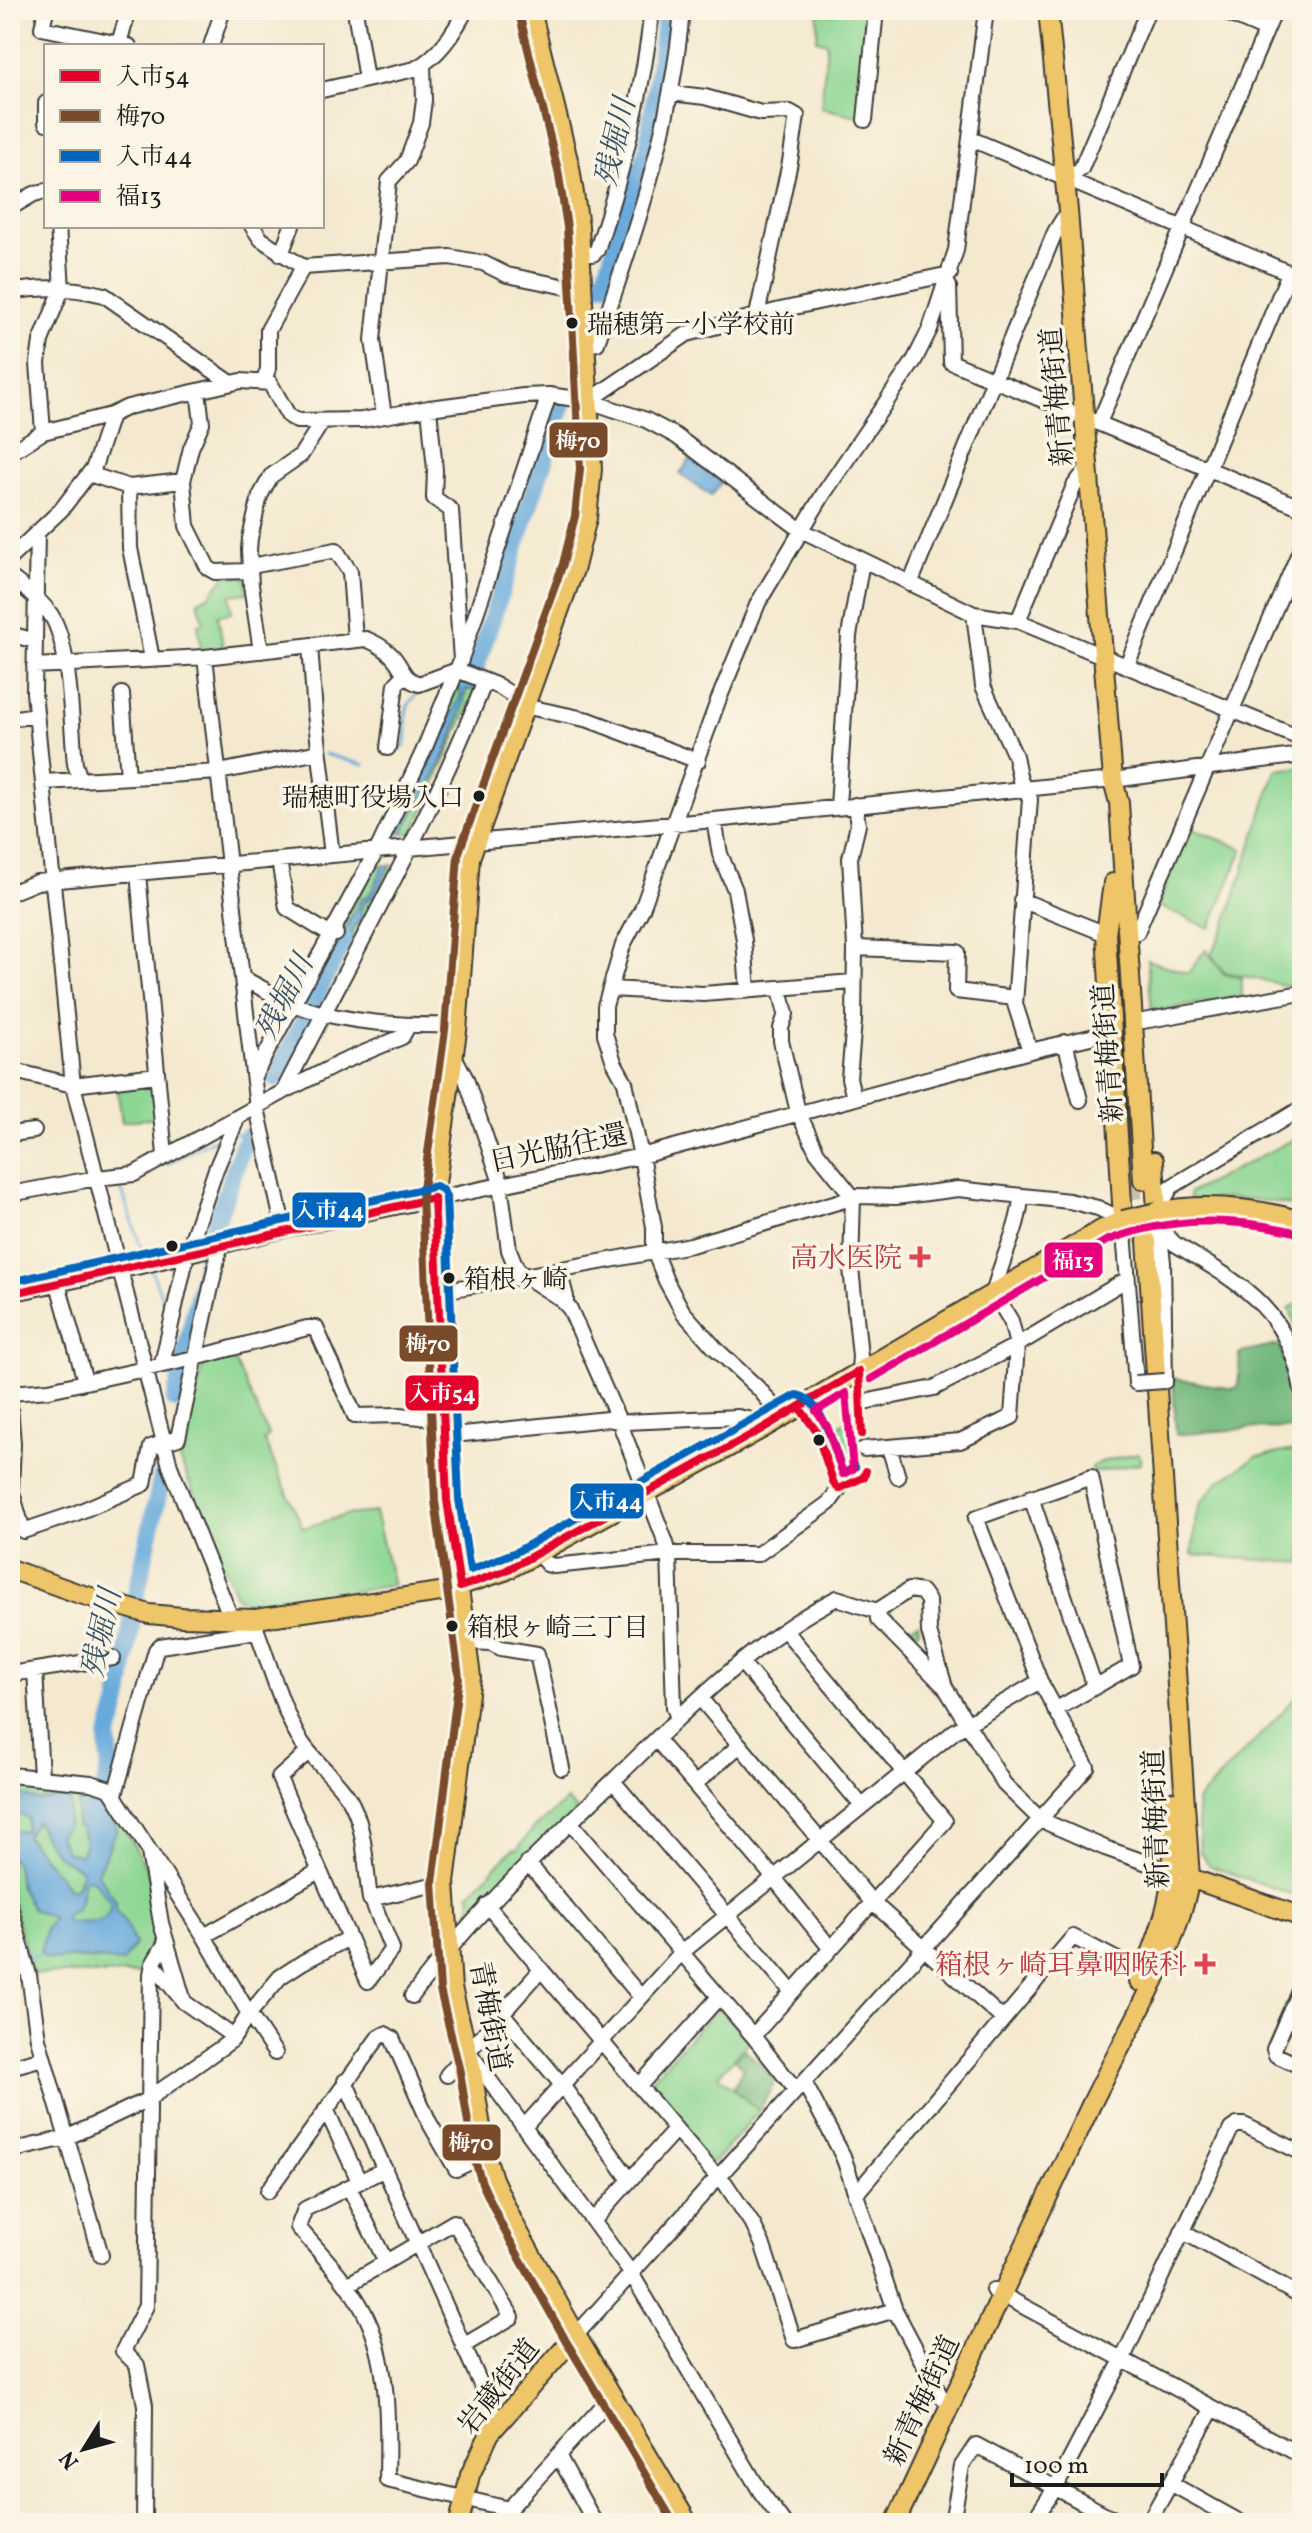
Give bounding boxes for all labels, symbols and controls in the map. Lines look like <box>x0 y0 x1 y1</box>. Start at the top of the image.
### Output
legend <box>44 44 324 228</box>
text: 入市54 <box>116 61 190 95</box>
water label: 残堀川 <box>586 91 648 191</box>
text: 梅70 <box>116 101 165 135</box>
text: 入市44 <box>116 141 193 175</box>
text: 福13 <box>116 181 162 215</box>
place label: 瑞穂第一小学校前 <box>587 308 795 344</box>
marker: 瑞穂第一小学校前 <box>564 315 580 331</box>
street label: 新青梅街道 <box>1033 325 1084 468</box>
line badge: 梅70 <box>548 421 609 459</box>
text: 梅70 <box>555 427 601 458</box>
place label: 瑞穂町役場入口 <box>282 781 464 817</box>
marker: 瑞穂町役場入口 <box>471 788 487 804</box>
water label: 残堀川 <box>247 946 326 1048</box>
street label: 新青梅街道 <box>1085 982 1134 1124</box>
street label: 日光脇往還 <box>486 1116 631 1183</box>
line badge: 入市44 <box>291 1191 367 1229</box>
text: 入市44 <box>294 1197 364 1228</box>
unlabelled marker <box>164 1238 180 1254</box>
place label: 高水医院 <box>790 1240 902 1279</box>
line badge: 福13 <box>1043 1241 1104 1279</box>
marker: 高水医院 <box>909 1246 931 1268</box>
text: 福13 <box>1052 1247 1094 1278</box>
place label: 箱根ヶ崎 <box>464 1263 568 1299</box>
marker: 箱根ヶ崎 <box>441 1270 457 1286</box>
line badge: 梅70 <box>398 1324 459 1363</box>
text: 梅70 <box>405 1330 451 1361</box>
line badge: 入市54 <box>404 1374 480 1412</box>
text: 入市54 <box>408 1380 476 1411</box>
unlabelled marker <box>811 1432 827 1448</box>
line badge: 入市44 <box>569 1482 645 1520</box>
text: 入市44 <box>572 1488 642 1519</box>
water label: 残堀川 <box>73 1582 133 1682</box>
place label: 箱根ヶ崎三丁目 <box>467 1611 649 1647</box>
marker: 箱根ヶ崎三丁目 <box>444 1618 460 1634</box>
street label: 新青梅街道 <box>1136 1748 1179 1890</box>
place label: 箱根ヶ崎耳鼻咽喉科 <box>935 1947 1187 1986</box>
marker: 箱根ヶ崎耳鼻咽喉科 <box>1194 1953 1216 1975</box>
street label: 青梅街道 <box>459 1958 518 2075</box>
line badge: 梅70 <box>441 2123 502 2162</box>
text: 梅70 <box>448 2129 494 2160</box>
street label: 新青梅街道 <box>876 2329 971 2473</box>
street label: 岩蔵街道 <box>450 2331 550 2444</box>
north arrow <box>44 2409 124 2489</box>
scale bar <box>1012 2437 1162 2487</box>
text: N <box>53 2444 87 2475</box>
text: 100 m <box>1024 2450 1089 2484</box>

